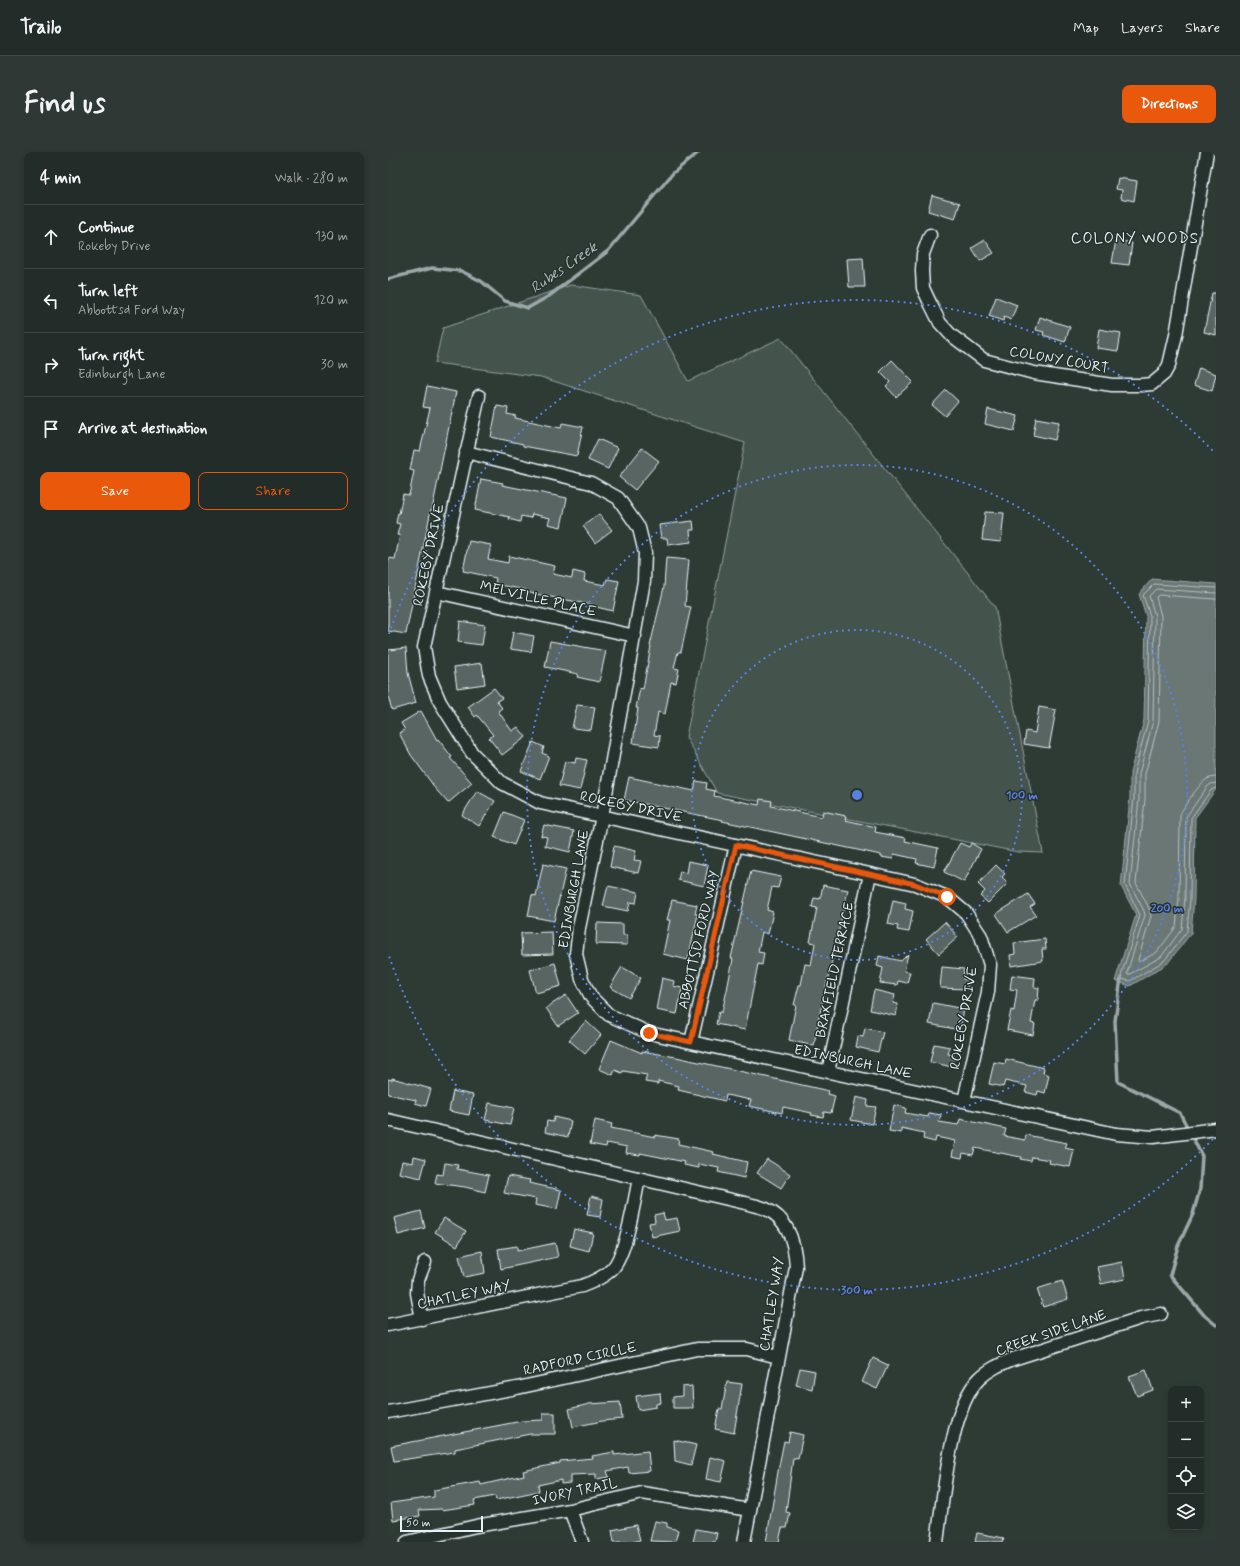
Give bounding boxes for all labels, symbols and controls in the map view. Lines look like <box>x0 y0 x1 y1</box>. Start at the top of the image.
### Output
text: Trailo <box>20 15 62 40</box>
text: Map <box>1073 19 1099 37</box>
text: Layers <box>1121 19 1163 37</box>
text: Share <box>1185 19 1220 37</box>
button: Directions <box>1122 85 1216 123</box>
text: Find us <box>24 86 105 123</box>
text: 4 min <box>40 167 81 189</box>
text: Walk · 280 m <box>275 170 348 187</box>
text: Continue <box>78 218 134 238</box>
icon: ahead <box>40 226 62 248</box>
text: 130 m <box>315 228 348 245</box>
district label: COLONY WOODS <box>1071 229 1199 249</box>
water label: Rubes Creek <box>527 237 603 298</box>
text: Rokeby Drive <box>78 238 150 255</box>
text: Turn left <box>78 282 138 302</box>
icon: left <box>40 290 62 312</box>
text: 120 m <box>314 292 348 309</box>
text: Abbottsd Ford Way <box>78 302 185 319</box>
street label: COLONY COURT <box>1008 342 1110 378</box>
text: Turn right <box>78 346 145 366</box>
icon: right <box>40 354 62 376</box>
text: 30 m <box>321 356 348 373</box>
text: Edinburgh Lane <box>78 366 165 383</box>
icon: arrive <box>40 418 62 440</box>
text: Arrive at destination <box>78 419 207 439</box>
button: Save <box>40 472 190 510</box>
button: Share <box>198 472 348 510</box>
street label: ROKEBY DRIVE <box>409 502 449 608</box>
street label: MELVILLE PLACE <box>478 577 598 621</box>
street label: ROKEBY DRIVE <box>578 787 684 827</box>
centre of rings <box>850 788 864 802</box>
text: 100 m <box>1006 788 1039 804</box>
street label: EDINBURGH LANE <box>555 828 593 950</box>
street label: ABBOTTSD FORD WAY <box>674 869 724 1011</box>
route start <box>938 888 956 906</box>
street label: BRAXFIELD TERRACE <box>812 900 858 1040</box>
text: 200 m <box>1151 901 1184 917</box>
street label: ROKEBY DRIVE <box>946 965 982 1071</box>
route end <box>640 1024 658 1042</box>
street label: EDINBURGH LANE <box>792 1041 914 1083</box>
street label: CHATLEY WAY <box>756 1256 788 1352</box>
street label: CHATLEY WAY <box>416 1276 512 1314</box>
text: 300 m <box>841 1283 874 1299</box>
street label: CREEK SIDE LANE <box>993 1306 1109 1360</box>
street label: RADFORD CIRCLE <box>522 1338 638 1380</box>
map controls <box>1168 1386 1204 1530</box>
button: + <box>1168 1386 1204 1422</box>
button: − <box>1168 1422 1204 1458</box>
button: locate <box>1168 1458 1204 1494</box>
street label: IVORY TRAIL <box>531 1474 619 1510</box>
button: layers <box>1168 1494 1204 1530</box>
scale bar <box>400 1514 483 1533</box>
text: 50 m <box>406 1516 431 1530</box>

